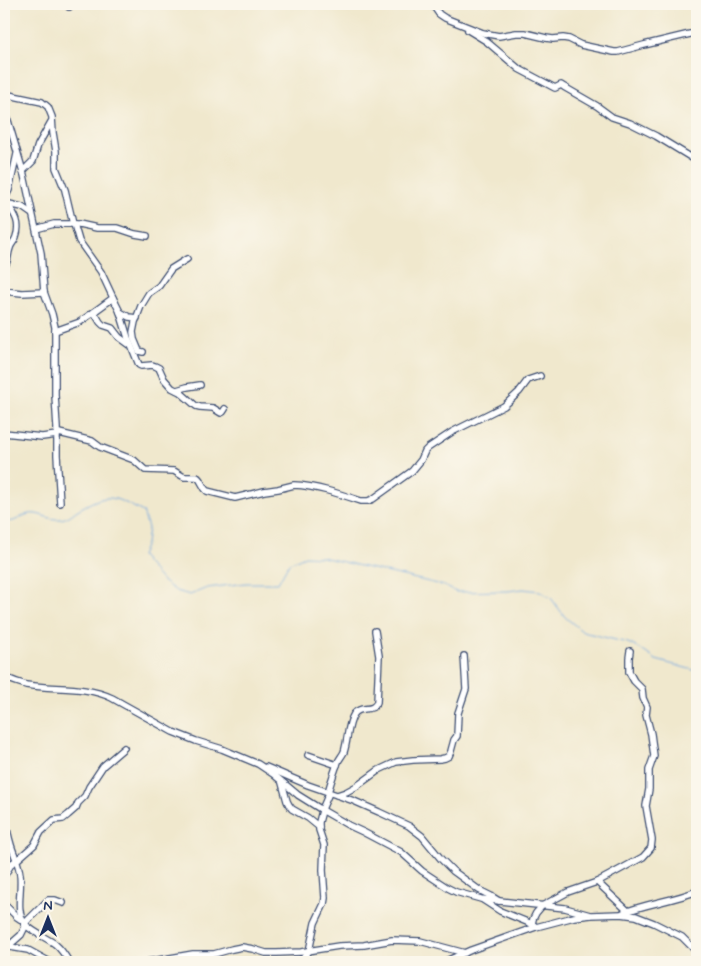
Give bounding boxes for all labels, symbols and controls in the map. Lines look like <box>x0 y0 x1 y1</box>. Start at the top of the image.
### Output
north arrow <box>22 894 72 944</box>
text: N <box>43 897 53 915</box>

